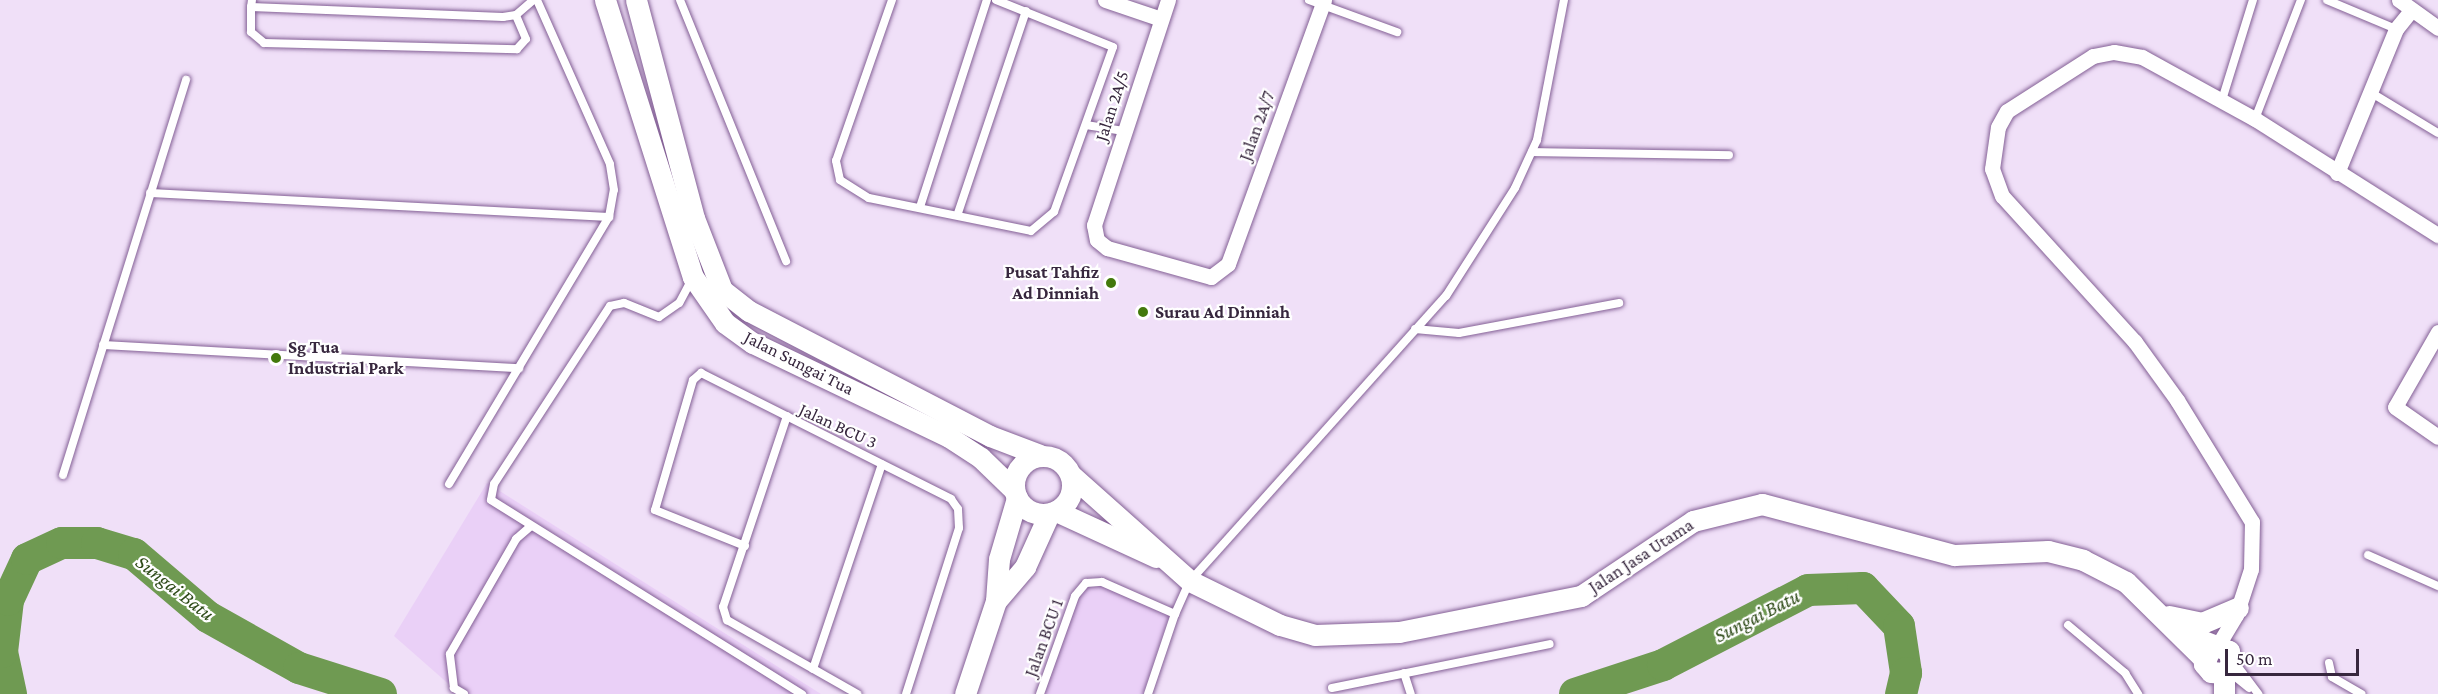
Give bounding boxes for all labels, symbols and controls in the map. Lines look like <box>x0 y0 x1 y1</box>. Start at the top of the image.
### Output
street label: Jalan 2A/5 <box>1090 68 1134 144</box>
street label: Jalan 2A/7 <box>1234 88 1280 164</box>
place label: Pusat Tahfiz Ad Dinniah <box>1005 262 1099 304</box>
marker: Pusat Tahfiz Ad Dinniah <box>1104 276 1118 290</box>
place label: Surau Ad Dinniah <box>1155 301 1290 323</box>
marker: Surau Ad Dinniah <box>1136 305 1150 319</box>
street label: Jalan Sungai Tua <box>741 326 857 400</box>
place label: Sg Tua Industrial Park <box>288 337 403 380</box>
marker: Sg Tua Industrial Park <box>269 351 283 365</box>
street label: Jalan BCU 3 <box>795 399 881 453</box>
street label: Jalan Jasa Utama <box>1584 514 1698 598</box>
water label: Sungai Batu <box>131 550 219 626</box>
water label: Sungai Batu <box>1710 584 1804 648</box>
street label: Jalan BCU 1 <box>1020 596 1068 680</box>
scale bar <box>2228 637 2362 675</box>
text: 50 m <box>2236 649 2273 669</box>

